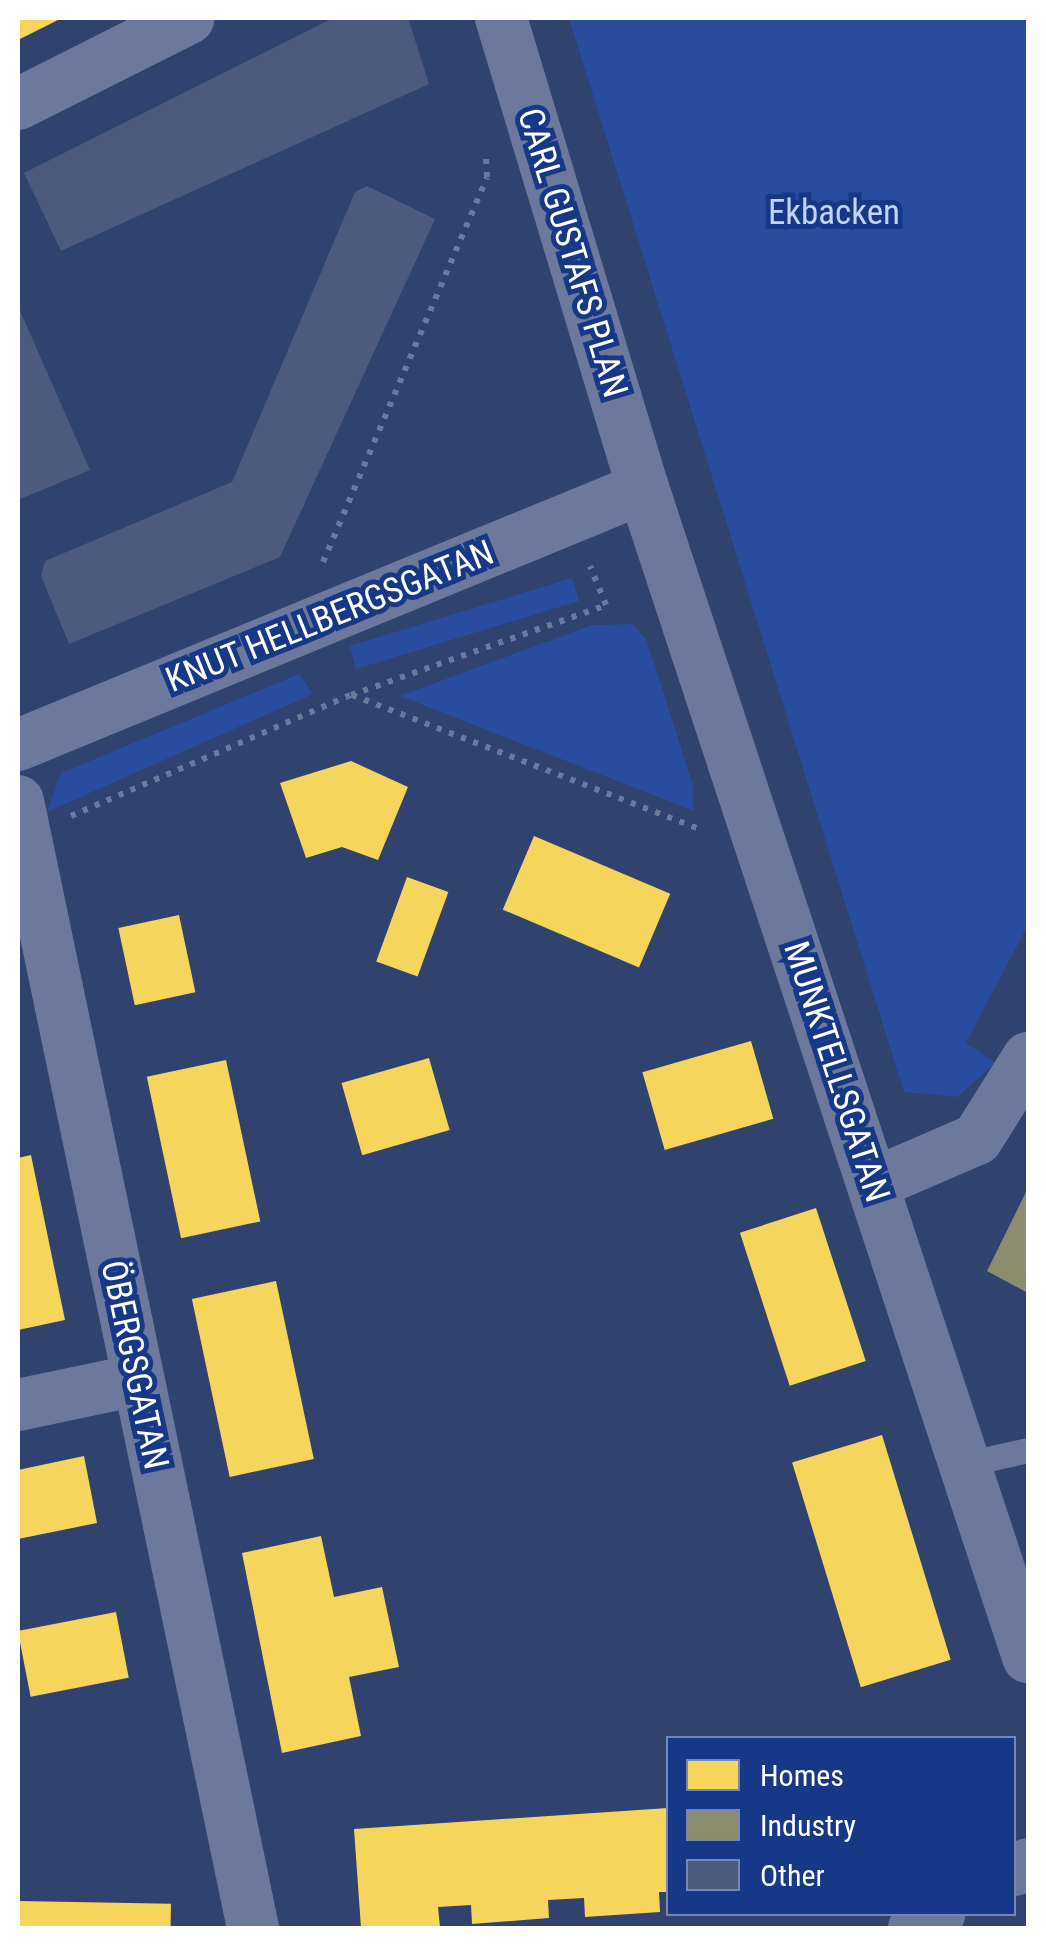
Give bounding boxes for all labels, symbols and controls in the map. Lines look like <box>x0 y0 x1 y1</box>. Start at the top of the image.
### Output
street label: CARL GUSTAFS PLAN <box>508 103 636 403</box>
park label: Ekbacken <box>768 192 900 234</box>
street label: KNUT HELLBERGSGATAN <box>160 532 500 702</box>
street label: MUNKTELLSGATAN <box>774 936 898 1208</box>
street label: ÖBERGSGATAN <box>91 1257 177 1473</box>
legend <box>666 1736 1016 1916</box>
text: Homes <box>760 1758 844 1793</box>
text: Industry <box>760 1808 856 1843</box>
text: Other <box>760 1858 825 1893</box>

